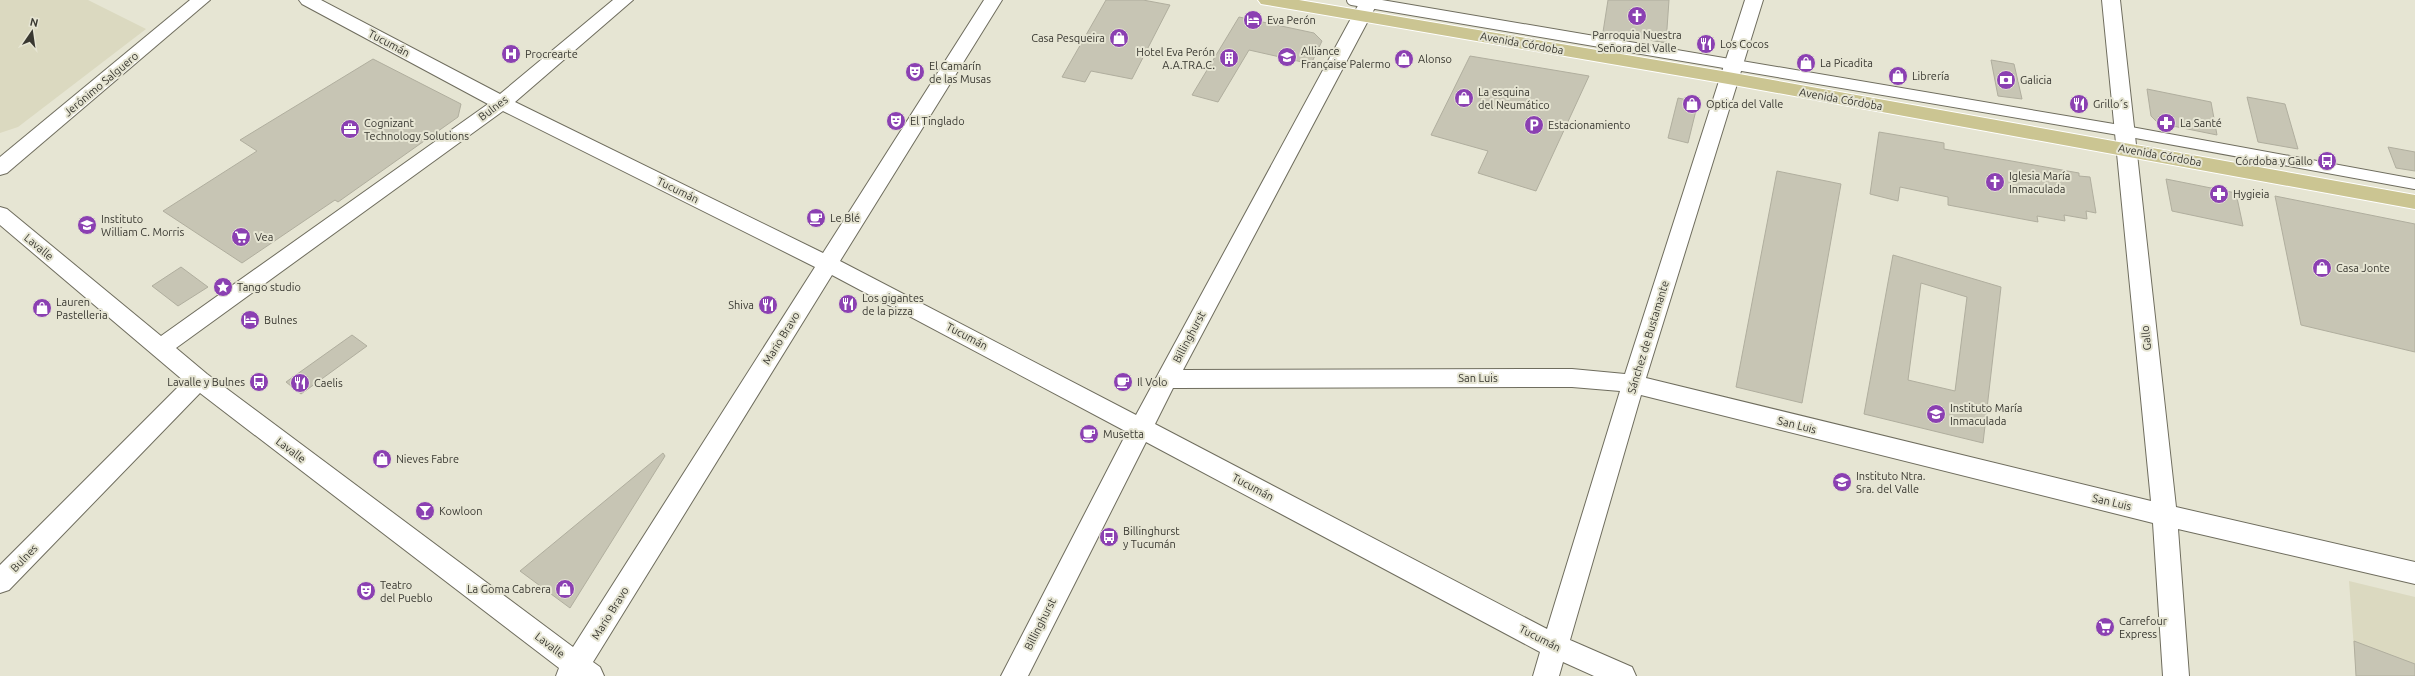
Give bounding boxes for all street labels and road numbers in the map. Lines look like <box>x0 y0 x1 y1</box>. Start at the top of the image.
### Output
street label: Tucumán <box>366 27 412 59</box>
street label: Avenida Córdoba <box>1479 30 1565 56</box>
street label: Jerónimo Salguero <box>61 49 141 119</box>
street label: Avenida Córdoba <box>1798 86 1884 112</box>
street label: Bulnes <box>476 93 510 123</box>
street label: Avenida Córdoba <box>2117 142 2203 168</box>
street label: Tucumán <box>655 175 701 205</box>
street label: Lavalle <box>22 231 56 263</box>
street label: Sánchez de Bustamante <box>1625 279 1671 395</box>
street label: Billinghurst <box>1170 309 1208 365</box>
street label: Mario Bravo <box>760 310 802 366</box>
street label: Tucumán <box>944 320 990 352</box>
street label: Gallo <box>2139 325 2153 351</box>
street label: San Luis <box>1458 372 1498 384</box>
street label: San Luis <box>1776 414 1818 436</box>
street label: Lavalle <box>274 435 308 465</box>
street label: Tucumán <box>1230 471 1276 503</box>
street label: San Luis <box>2091 492 2133 512</box>
street label: Bulnes <box>8 542 40 574</box>
street label: Mario Bravo <box>589 585 631 641</box>
street label: Billinghurst <box>1022 595 1058 652</box>
street label: Tucumán <box>1517 622 1563 654</box>
street label: Lavalle <box>533 630 567 660</box>

